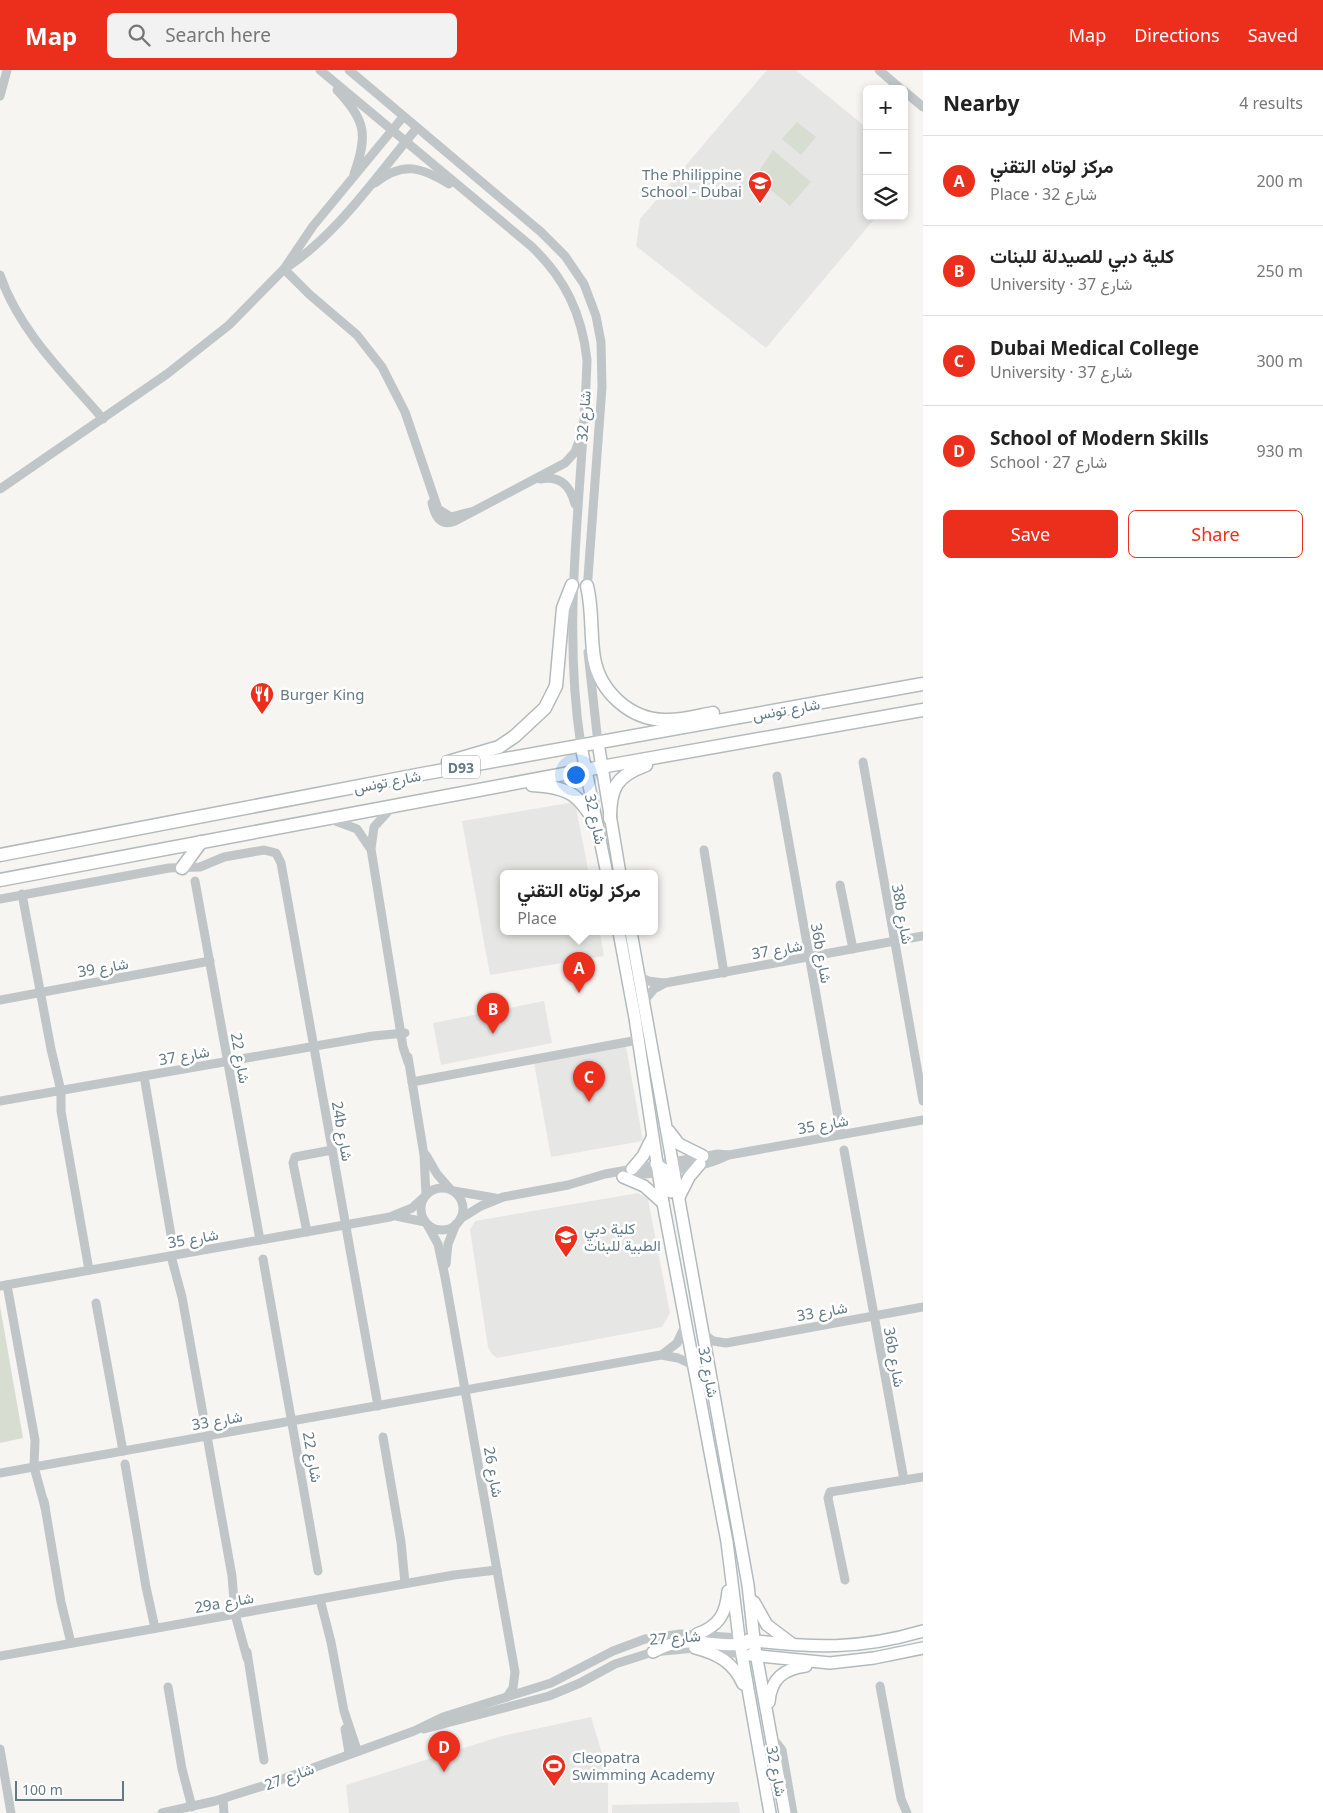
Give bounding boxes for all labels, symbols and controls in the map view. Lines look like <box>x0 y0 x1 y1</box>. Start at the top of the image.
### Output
search box <box>107 13 457 58</box>
text: Map <box>25 19 77 52</box>
icon: search <box>125 21 153 49</box>
text: Search here <box>165 22 271 48</box>
text: Map <box>1069 23 1106 47</box>
text: Directions <box>1134 23 1220 47</box>
text: Saved <box>1248 23 1298 47</box>
map controls <box>863 85 908 220</box>
button: + <box>863 85 908 130</box>
text: Nearby <box>943 89 1019 117</box>
text: 4 results <box>1239 92 1303 114</box>
button: − <box>863 130 908 175</box>
text: مركز لوتاه التقني <box>990 153 1114 179</box>
place label: The Philippine School - Dubai <box>641 164 742 201</box>
school or university icon: The Philippine School - Dubai <box>747 170 773 204</box>
text: A <box>953 170 965 192</box>
text: 200 m <box>1256 170 1303 192</box>
button: layers <box>863 175 908 220</box>
text: Place · شارع 32 <box>990 183 1097 205</box>
text: كلية دبي للصيدلة للبنات <box>990 243 1174 269</box>
text: B <box>954 260 964 282</box>
text: 250 m <box>1256 260 1303 282</box>
text: University · شارع 37 <box>990 273 1132 295</box>
text: Dubai Medical College <box>990 335 1199 361</box>
text: C <box>954 350 964 372</box>
text: 300 m <box>1256 350 1303 372</box>
text: University · شارع 37 <box>990 361 1132 383</box>
street label: شارع 32 <box>571 390 597 442</box>
text: School of Modern Skills <box>990 425 1209 451</box>
text: D <box>953 440 965 462</box>
text: 930 m <box>1256 440 1303 462</box>
text: School · شارع 27 <box>990 451 1107 473</box>
button: Save <box>943 510 1118 558</box>
button: Share <box>1128 510 1303 558</box>
restaurant icon: Burger King <box>249 681 275 715</box>
place label: Burger King <box>280 684 365 704</box>
street label: شارع تونس <box>751 693 822 727</box>
road number: D93 <box>442 756 480 779</box>
your location <box>563 762 589 788</box>
street label: شارع تونس <box>352 765 423 799</box>
street label: شارع 32 <box>579 792 611 847</box>
popup <box>500 870 658 935</box>
text: مركز لوتاه التقني <box>517 877 641 903</box>
street label: 38b شارع <box>886 882 918 946</box>
text: Place <box>517 907 557 929</box>
street label: 36b شارع <box>805 921 837 985</box>
street label: شارع 37 <box>750 935 804 965</box>
pin: A <box>563 952 595 993</box>
street label: شارع 39 <box>76 953 130 983</box>
pin: B <box>477 993 509 1034</box>
street label: شارع 22 <box>225 1031 255 1085</box>
street label: شارع 37 <box>157 1041 211 1071</box>
pin: C <box>573 1061 605 1102</box>
street label: 24b شارع <box>326 1099 358 1163</box>
street label: شارع 35 <box>796 1110 850 1140</box>
place label: كلية دبي الطبية للبنات <box>584 1218 661 1255</box>
street label: شارع 35 <box>166 1224 220 1254</box>
school or university icon: كلية دبي الطبية للبنات <box>553 1224 579 1258</box>
street label: شارع 33 <box>795 1297 849 1327</box>
street label: 36b شارع <box>878 1325 910 1389</box>
street label: شارع 32 <box>692 1345 724 1400</box>
street label: شارع 33 <box>190 1406 244 1436</box>
street label: شارع 22 <box>297 1430 327 1484</box>
street label: شارع 26 <box>478 1445 508 1499</box>
street label: 29a شارع <box>193 1587 256 1619</box>
street label: شارع 27 <box>649 1625 702 1651</box>
pin: D <box>428 1731 460 1772</box>
street label: شارع 32 <box>760 1744 792 1799</box>
place label: Cleopatra Swimming Academy <box>572 1747 715 1784</box>
sports icon: Cleopatra Swimming Academy <box>541 1753 567 1787</box>
street label: شارع 27 <box>262 1758 317 1796</box>
scale bar <box>15 1778 124 1801</box>
text: 100 m <box>22 1780 63 1799</box>

